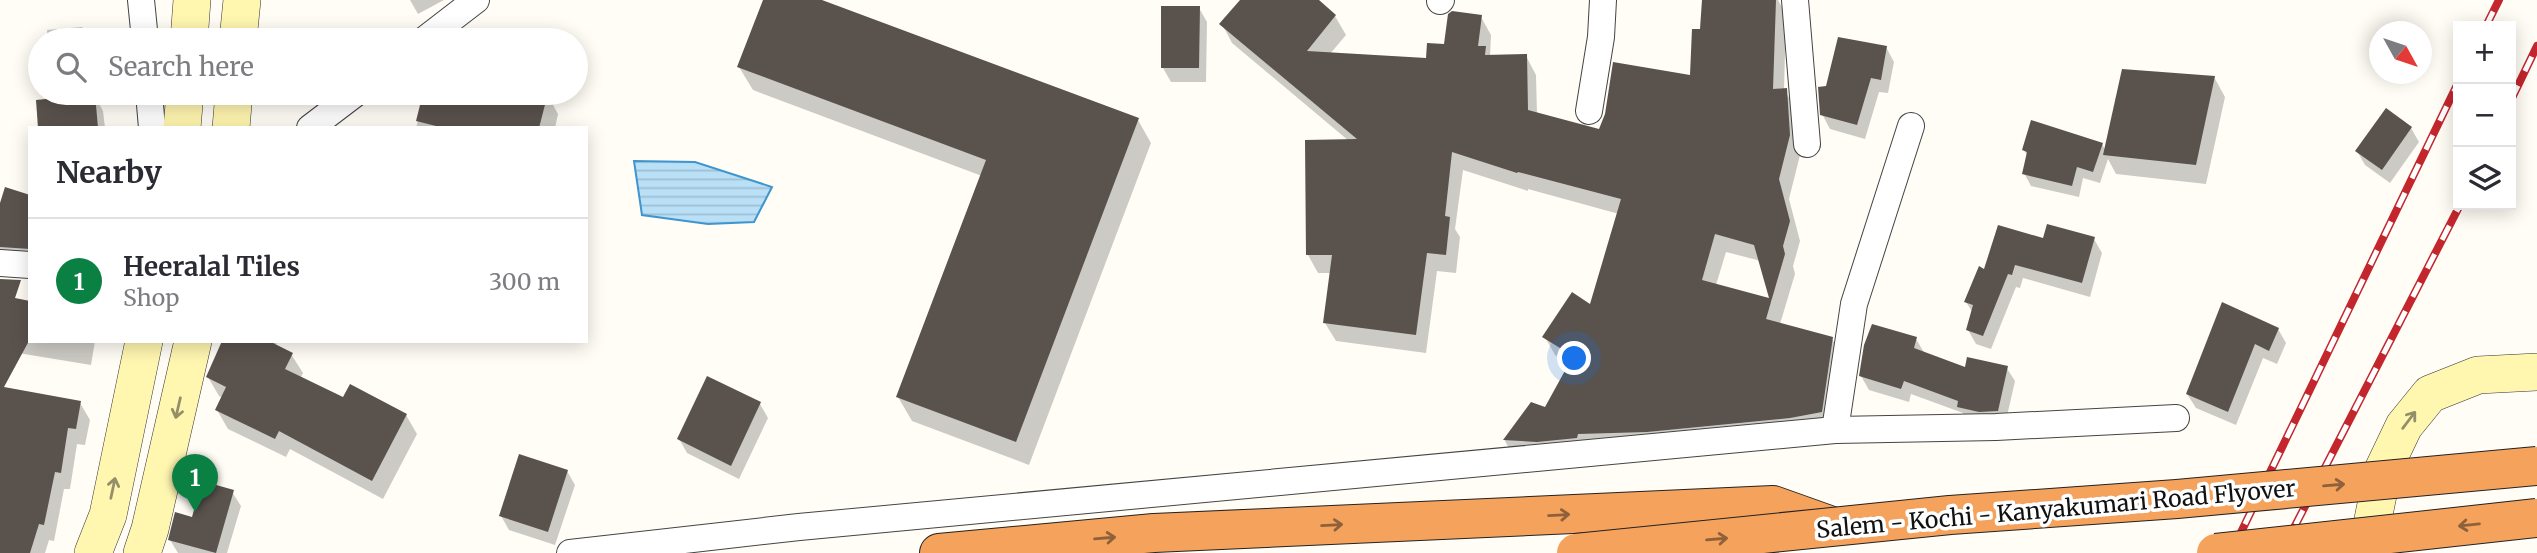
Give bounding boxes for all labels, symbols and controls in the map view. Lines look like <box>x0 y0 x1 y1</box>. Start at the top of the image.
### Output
north arrow <box>2369 21 2432 84</box>
map controls <box>2453 21 2516 210</box>
button: + <box>2453 21 2516 84</box>
search box <box>28 28 588 105</box>
icon: search <box>52 48 90 86</box>
text: Search here <box>108 50 254 83</box>
button: − <box>2453 84 2516 147</box>
button: layers <box>2453 147 2516 210</box>
text: Nearby <box>56 153 162 191</box>
text: Heeralal Tiles <box>123 250 300 283</box>
text: 1 <box>74 267 84 296</box>
text: 300 m <box>489 267 560 296</box>
text: Shop <box>123 283 179 312</box>
your location <box>1557 341 1591 375</box>
one-way arrow <box>171 396 184 419</box>
one-way arrow <box>2402 411 2417 430</box>
pin: 1 <box>172 454 218 512</box>
street label: Salem - Kochi - Kanyakumari Road Flyover <box>1815 473 2297 544</box>
one-way arrow <box>107 477 121 500</box>
one-way arrow <box>2322 478 2345 491</box>
one-way arrow <box>1547 508 1570 521</box>
one-way arrow <box>1320 519 1343 532</box>
one-way arrow <box>2458 519 2481 532</box>
one-way arrow <box>1093 531 1115 544</box>
one-way arrow <box>1705 532 1728 545</box>

